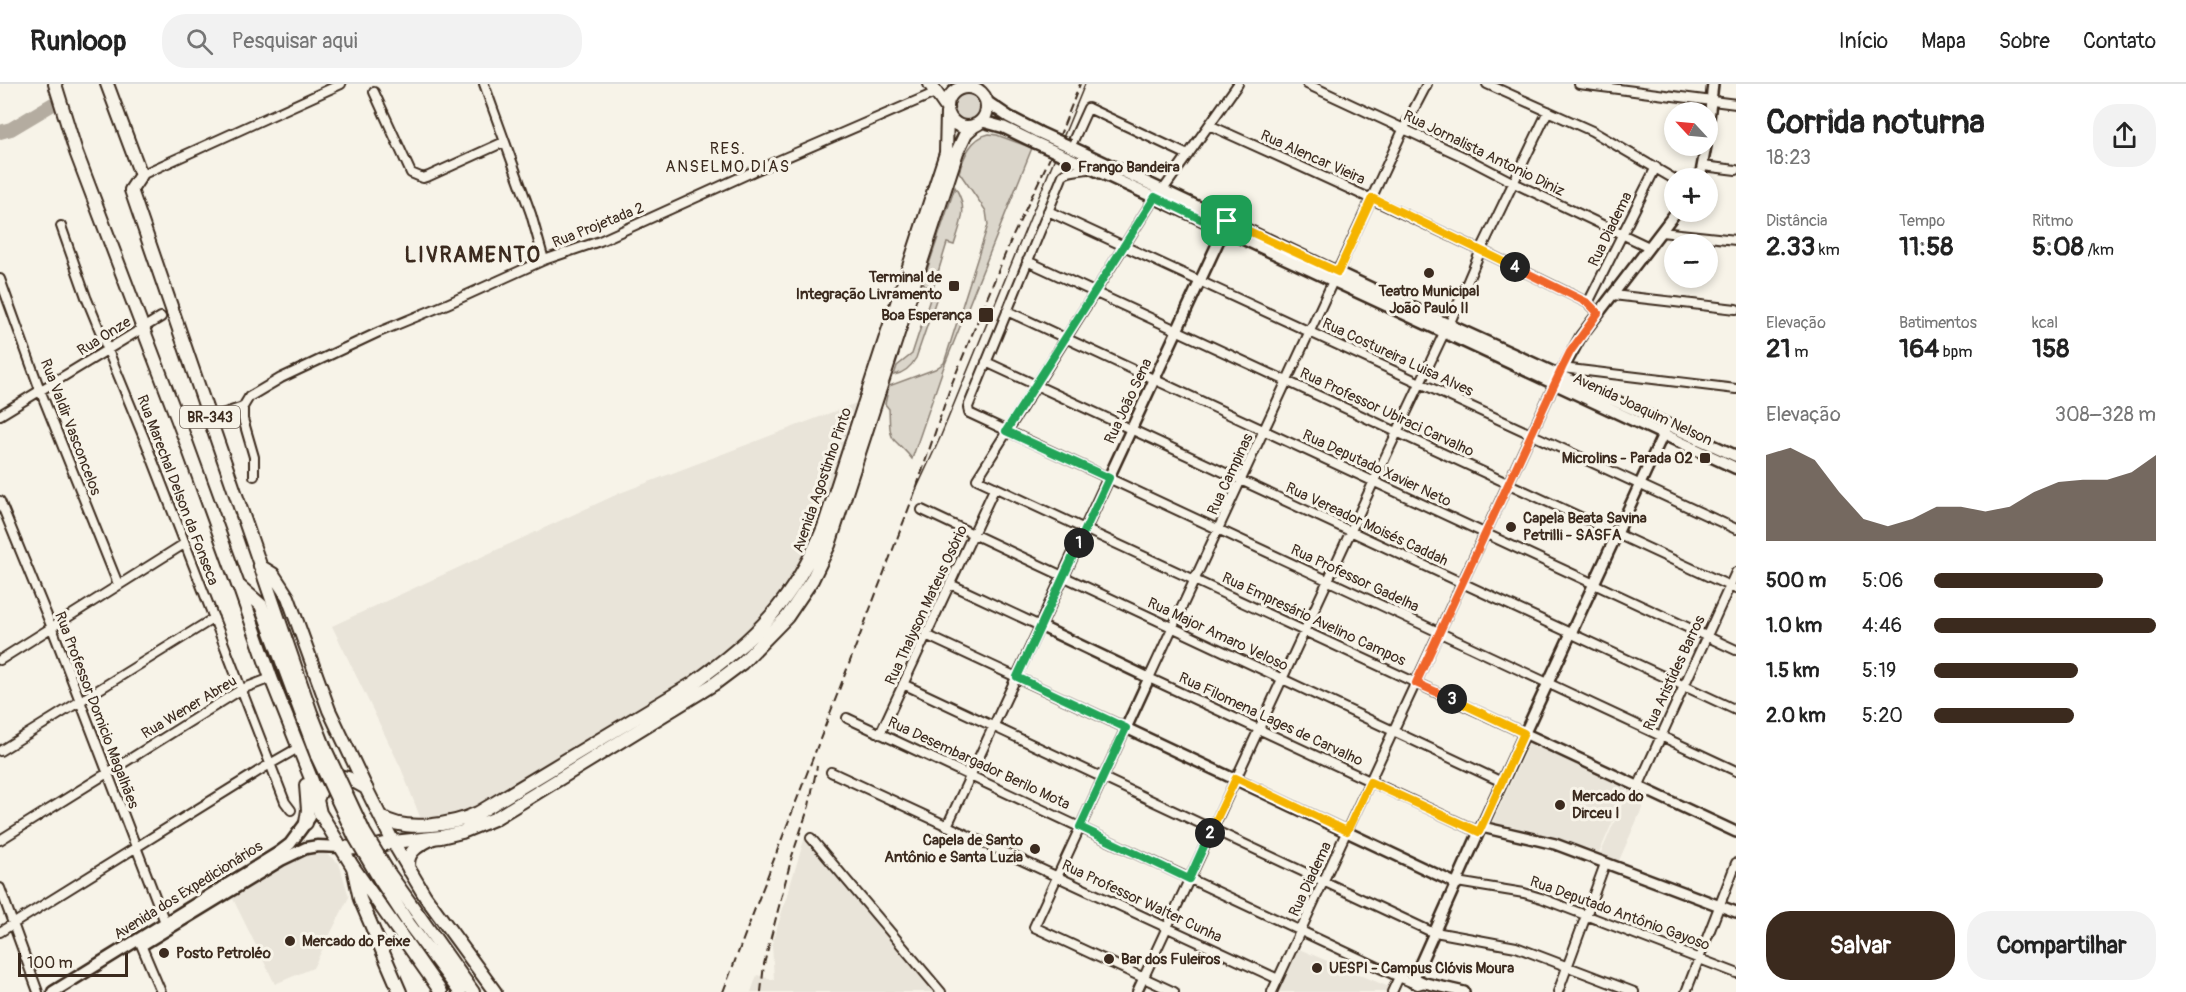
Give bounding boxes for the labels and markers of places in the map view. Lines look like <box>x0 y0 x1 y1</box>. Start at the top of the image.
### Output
place label: Frango Bandeira <box>1078 158 1180 177</box>
marker: Frango Bandeira <box>1059 160 1073 174</box>
pin <box>1201 195 1252 246</box>
pin: 4 <box>1500 252 1530 282</box>
marker: Teatro Municipal João Paulo II <box>1422 266 1436 280</box>
place label: Terminal de Integração Livramento <box>796 268 943 304</box>
marker: Terminal de Integração Livramento <box>947 279 961 293</box>
place label: Teatro Municipal João Paulo II <box>1377 282 1480 318</box>
place label: Boa Esperança <box>881 306 972 325</box>
marker: Boa Esperança <box>977 306 995 324</box>
place label: Microlins - Parada 02 <box>1562 449 1693 468</box>
marker: Microlins - Parada 02 <box>1698 451 1712 465</box>
place label: Capela Beata Savina Petrilli - SASFA <box>1523 509 1647 545</box>
marker: Capela Beata Savina Petrilli - SASFA <box>1504 520 1518 534</box>
pin: 1 <box>1064 528 1094 558</box>
pin: 3 <box>1437 684 1467 714</box>
place label: Mercado do Dirceu I <box>1572 787 1644 823</box>
marker: Mercado do Dirceu I <box>1553 798 1567 812</box>
pin: 2 <box>1195 818 1225 848</box>
place label: Capela de Santo Antônio e Santa Luzia <box>884 831 1023 867</box>
marker: Capela de Santo Antônio e Santa Luzia <box>1028 842 1042 856</box>
place label: Mercado do Peixe <box>302 932 411 951</box>
marker: Mercado do Peixe <box>283 934 297 948</box>
place label: Posto Petroléo <box>176 944 271 963</box>
marker: Posto Petroléo <box>157 946 171 960</box>
place label: Bar dos Fuleiros <box>1121 950 1220 969</box>
marker: Bar dos Fuleiros <box>1102 952 1116 966</box>
place label: UESPI - Campus Clóvis Moura <box>1329 959 1514 978</box>
marker: UESPI - Campus Clóvis Moura <box>1310 961 1324 975</box>

